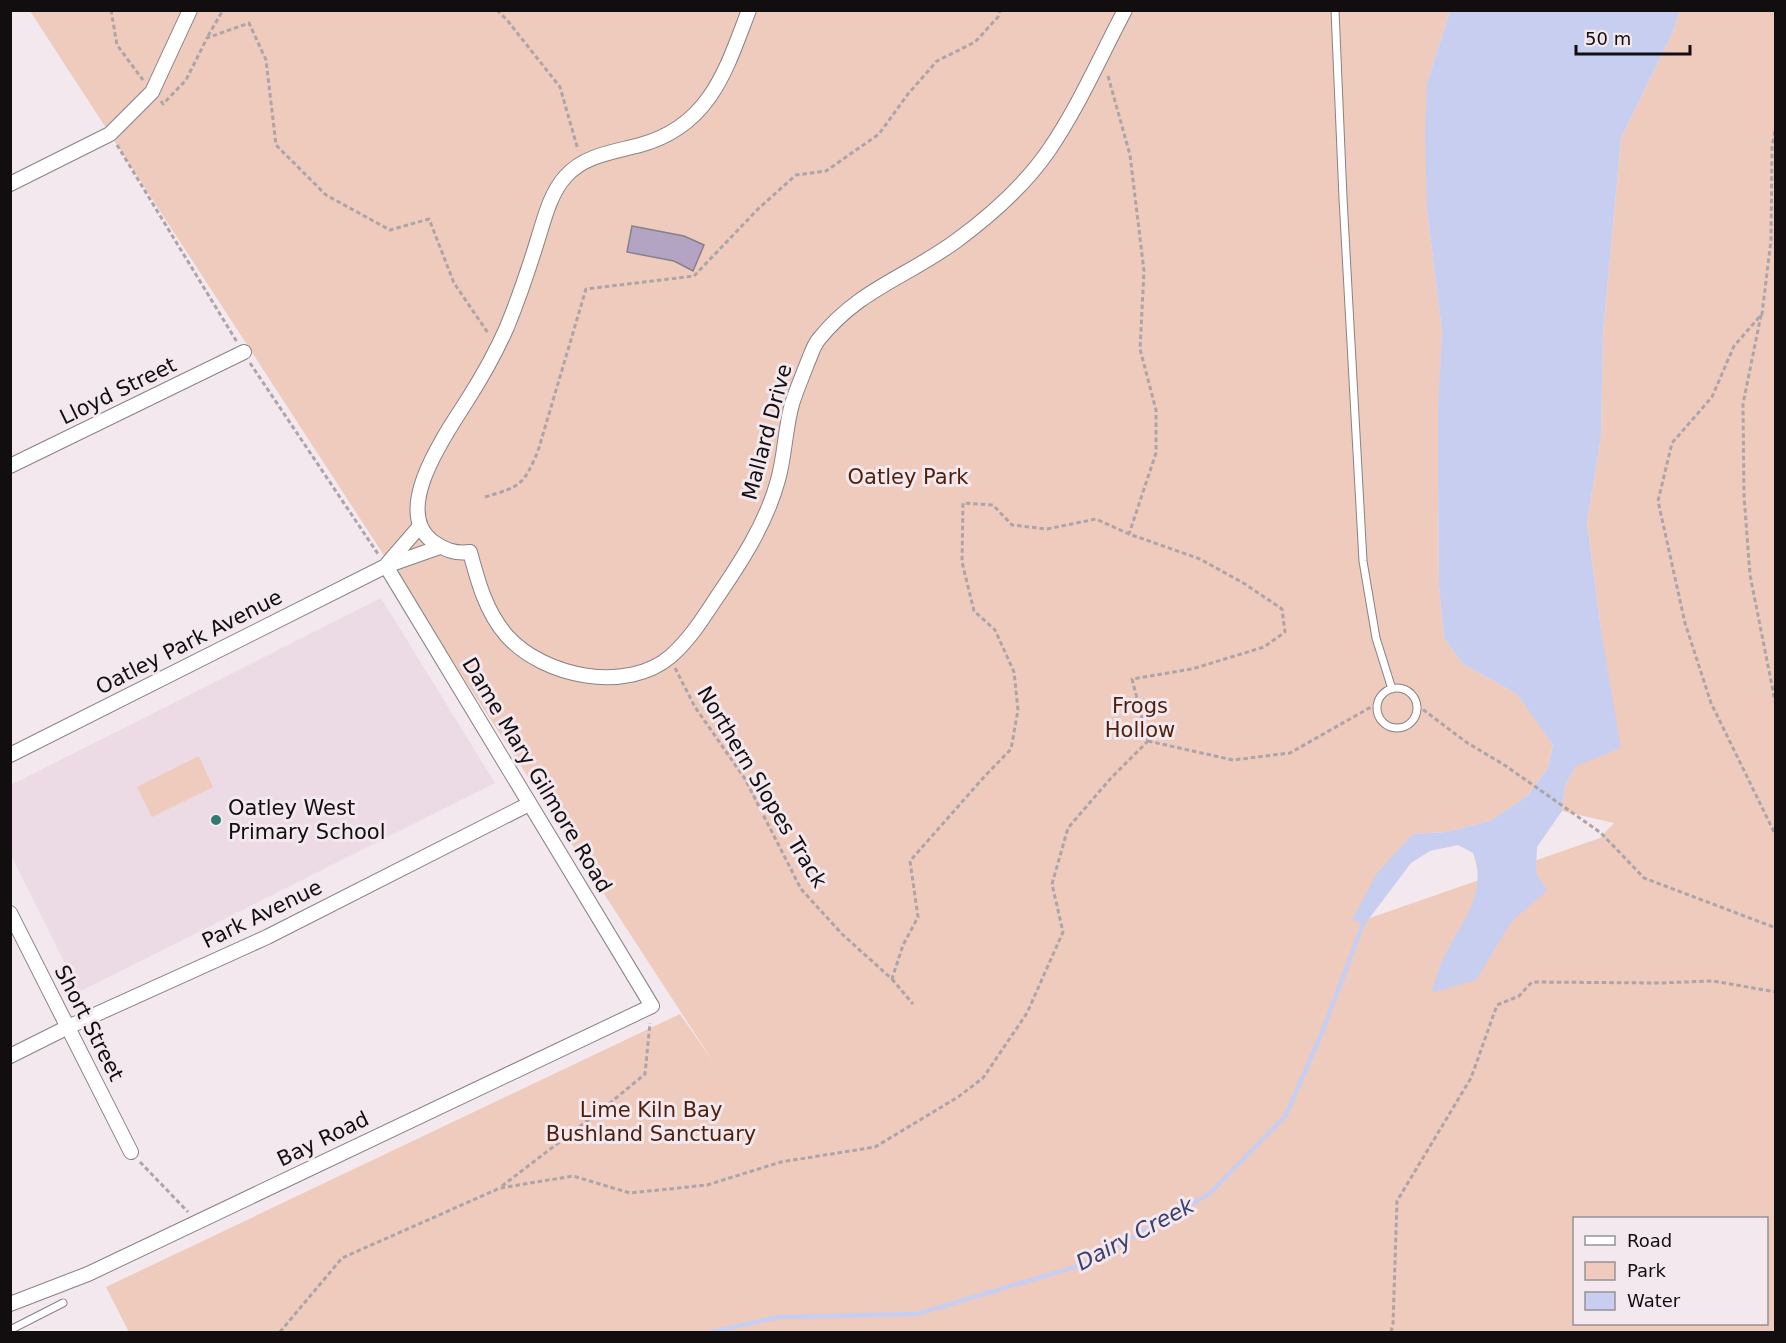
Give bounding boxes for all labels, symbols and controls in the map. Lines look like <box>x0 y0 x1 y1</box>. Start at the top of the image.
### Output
scale bar <box>1576 18 1690 56</box>
text: 50 m <box>1585 28 1631 49</box>
street label: Lloyd Street <box>56 352 180 430</box>
street label: Mallard Drive <box>737 361 797 503</box>
park label: Oatley Park <box>848 465 969 489</box>
street label: Oatley Park Avenue <box>92 585 286 699</box>
street label: Dame Mary Gilmore Road <box>457 653 617 897</box>
street label: Northern Slopes Track <box>692 682 832 893</box>
park label: Frogs Hollow <box>1105 694 1175 742</box>
place label: Oatley West Primary School <box>228 796 386 844</box>
marker: Oatley West Primary School <box>209 813 223 827</box>
street label: Park Avenue <box>198 875 326 953</box>
street label: Short Street <box>50 961 128 1085</box>
park label: Lime Kiln Bay Bushland Sanctuary <box>546 1098 756 1146</box>
street label: Bay Road <box>273 1106 373 1172</box>
water label: Dairy Creek <box>1072 1192 1199 1276</box>
legend <box>1573 1217 1768 1325</box>
text: Road <box>1627 1230 1672 1251</box>
text: Park <box>1627 1260 1666 1281</box>
text: Water <box>1627 1290 1681 1311</box>

